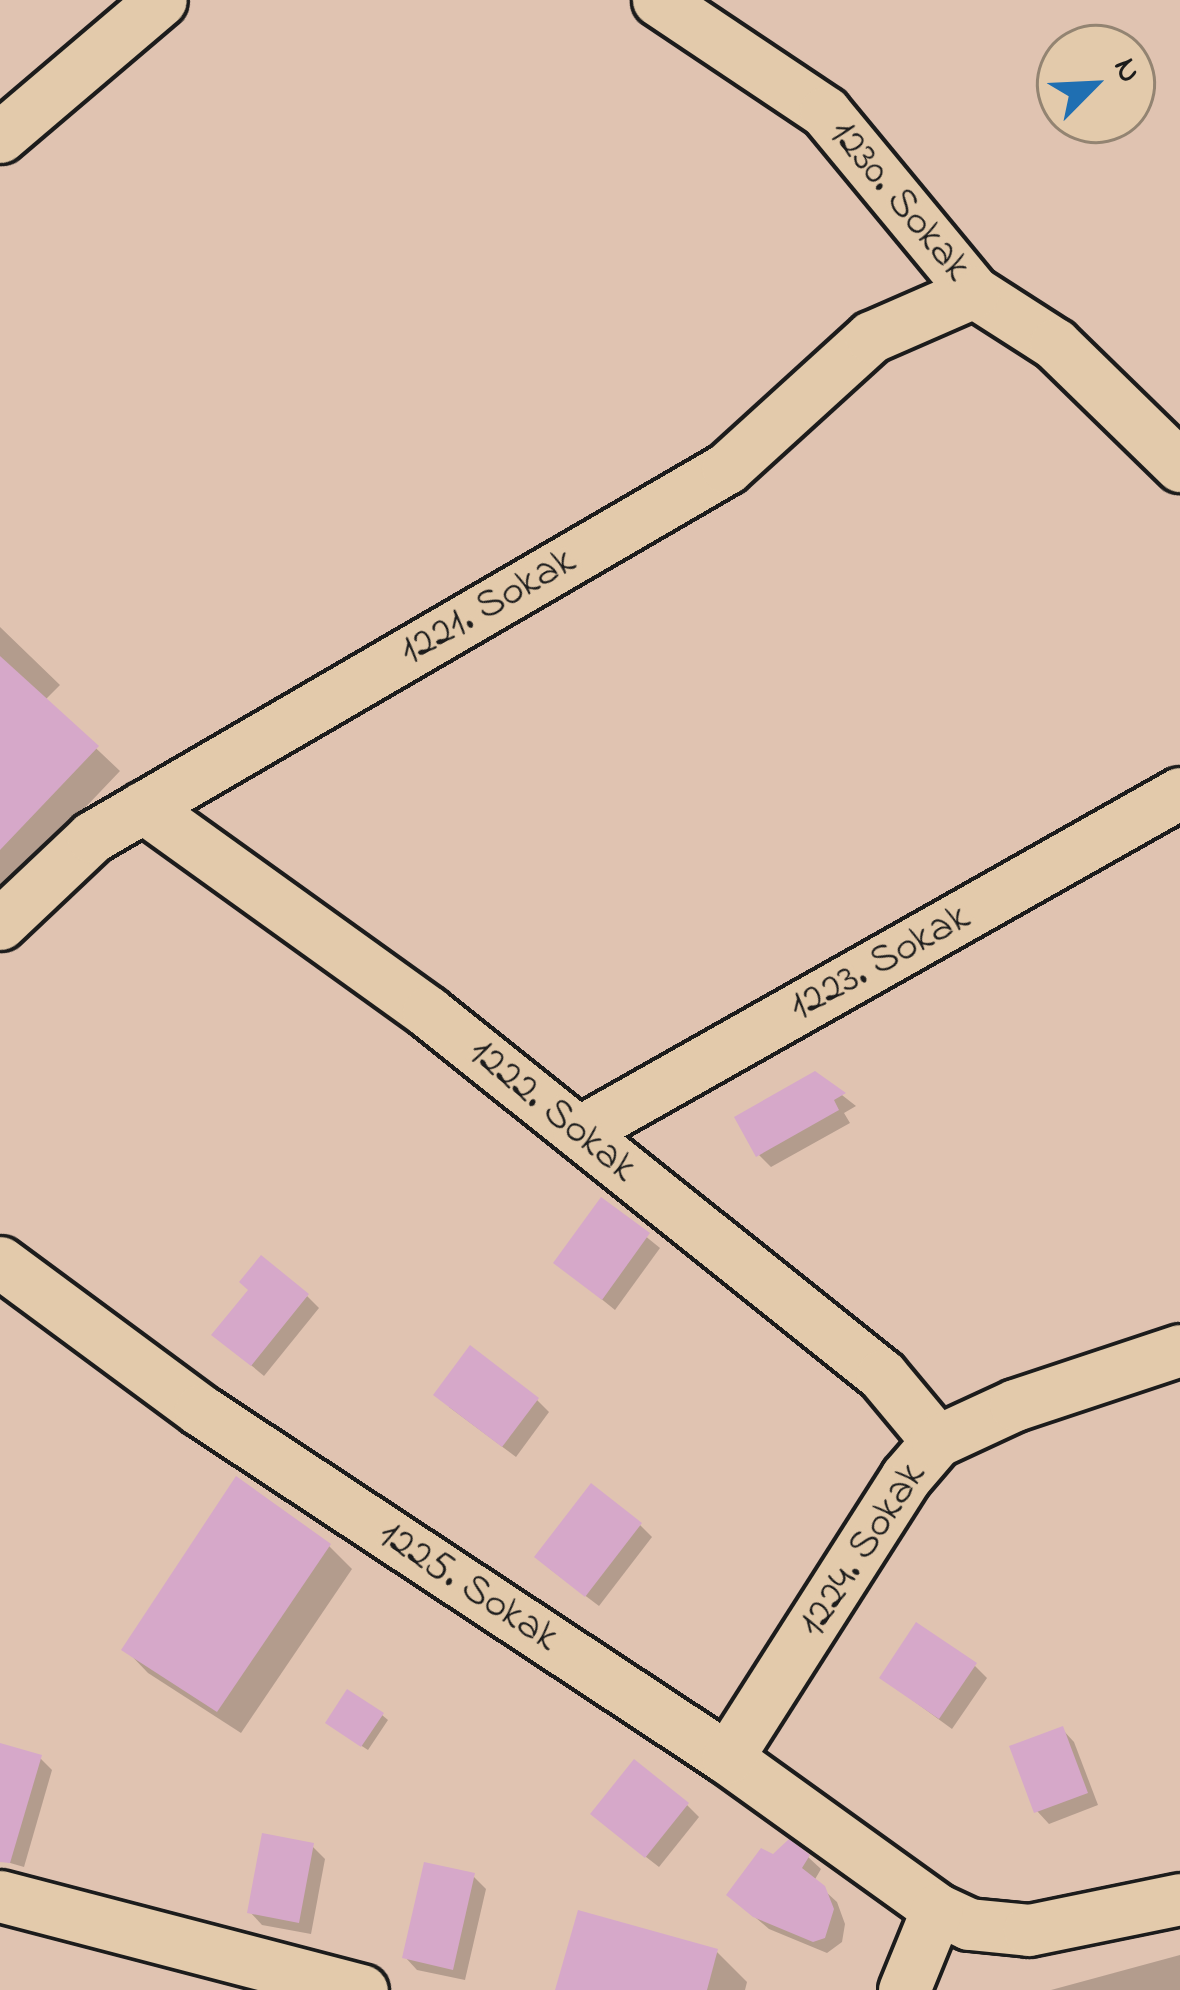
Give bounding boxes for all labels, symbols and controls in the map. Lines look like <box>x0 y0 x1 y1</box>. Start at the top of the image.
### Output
north arrow <box>1036 24 1156 144</box>
text: N <box>1100 51 1153 91</box>
street label: 1230. Sokak <box>817 110 981 292</box>
street label: 1221. Sokak <box>391 537 585 677</box>
street label: 1223. Sokak <box>781 893 979 1033</box>
street label: 1222. Sokak <box>458 1028 646 1194</box>
street label: 1224. Sokak <box>788 1453 938 1647</box>
street label: 1225. Sokak <box>368 1510 568 1664</box>

